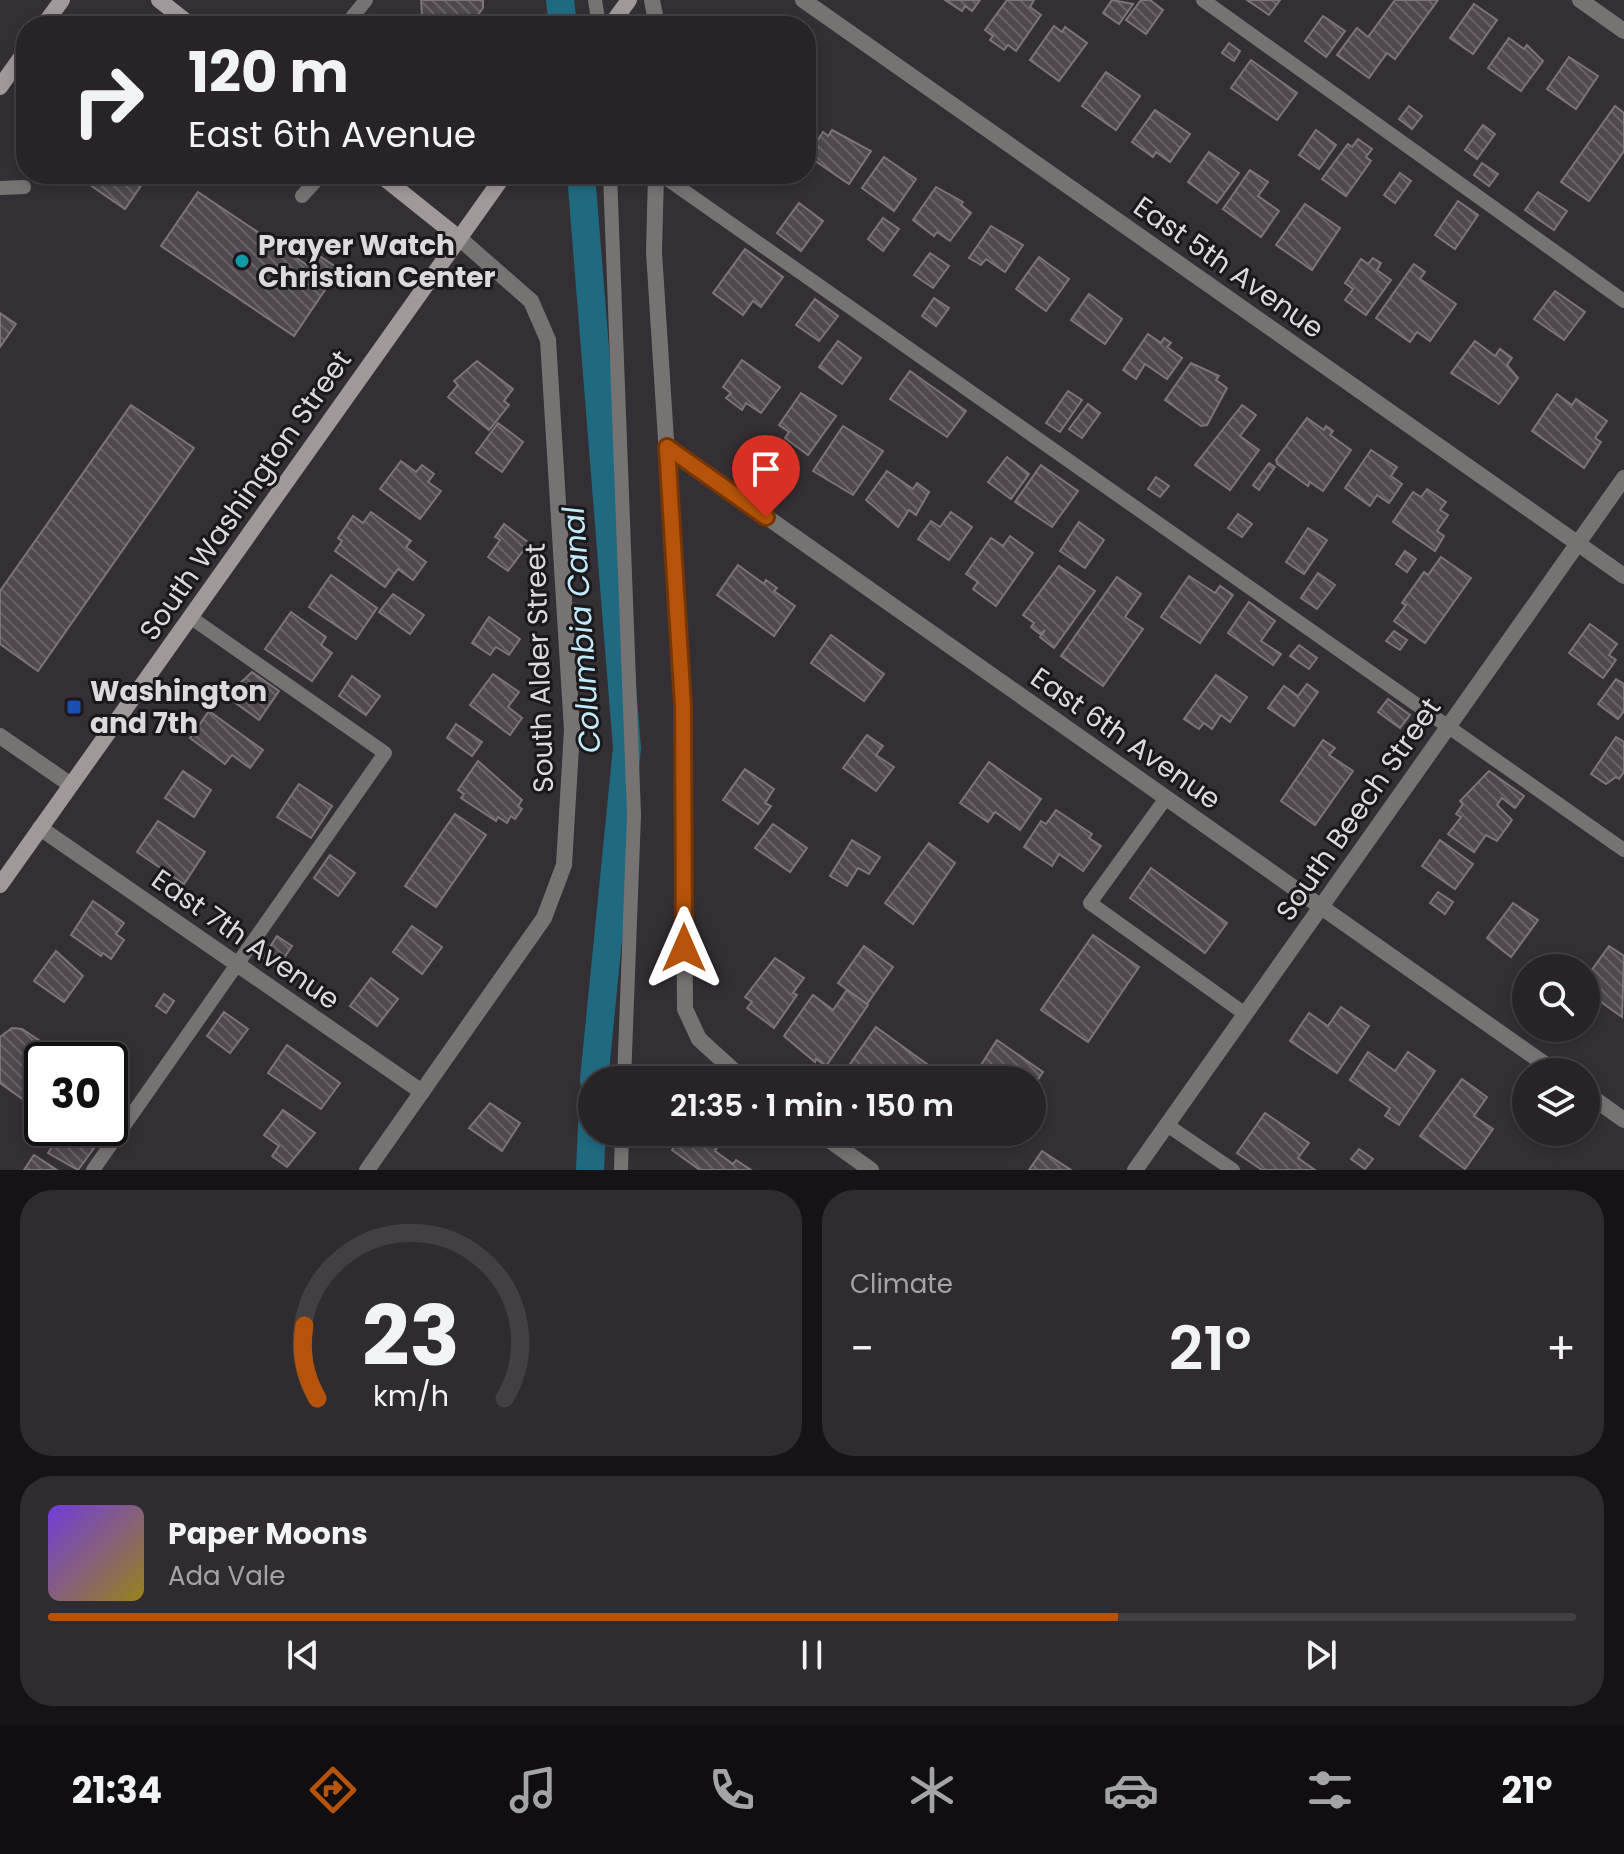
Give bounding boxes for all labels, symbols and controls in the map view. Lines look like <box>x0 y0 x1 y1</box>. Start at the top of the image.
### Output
text: 120 m <box>188 33 349 112</box>
icon: right <box>56 48 160 152</box>
text: East 6th Avenue <box>188 109 476 160</box>
street label: East 5th Avenue <box>1126 187 1332 348</box>
place label: Prayer Watch Christian Center <box>258 226 496 297</box>
marker: Prayer Watch Christian Center <box>233 252 251 270</box>
street label: South Washington Street <box>130 342 361 648</box>
pin <box>732 435 800 517</box>
icon: arrive <box>744 447 788 491</box>
water label: Columbia Canal <box>551 505 612 755</box>
street label: South Alder Street <box>516 542 563 794</box>
street label: East 6th Avenue <box>1023 658 1229 819</box>
place label: Washington and 7th <box>90 672 267 743</box>
street label: South Beech Street <box>1267 690 1450 929</box>
marker: Washington and 7th <box>65 698 83 716</box>
street label: East 7th Avenue <box>144 860 348 1019</box>
position arrow <box>642 906 726 990</box>
map controls <box>1512 954 1600 1146</box>
button: search <box>1512 954 1600 1042</box>
speed limit sign: 30 <box>24 1042 128 1146</box>
button: layers <box>1512 1058 1600 1146</box>
text: 21:35 · 1 min · 150 m <box>670 1084 954 1127</box>
text: Climate <box>850 1266 953 1302</box>
text: 23 <box>362 1278 460 1394</box>
text: 21° <box>1169 1307 1252 1391</box>
text: − <box>850 1318 874 1379</box>
text: + <box>1546 1318 1576 1379</box>
text: km/h <box>373 1376 449 1416</box>
text: Paper Moons <box>168 1512 368 1555</box>
text: Ada Vale <box>168 1558 285 1594</box>
icon: previous <box>281 1633 325 1677</box>
icon: pause <box>790 1633 834 1677</box>
icon: next <box>1299 1633 1343 1677</box>
icon: directions <box>305 1762 361 1818</box>
icon: music <box>505 1762 561 1818</box>
icon: phone <box>704 1762 760 1818</box>
icon: climate <box>904 1762 960 1818</box>
icon: car <box>1103 1762 1159 1818</box>
icon: filters <box>1302 1762 1358 1818</box>
text: 21:34 <box>72 1765 162 1816</box>
text: 21° <box>1502 1765 1552 1816</box>

